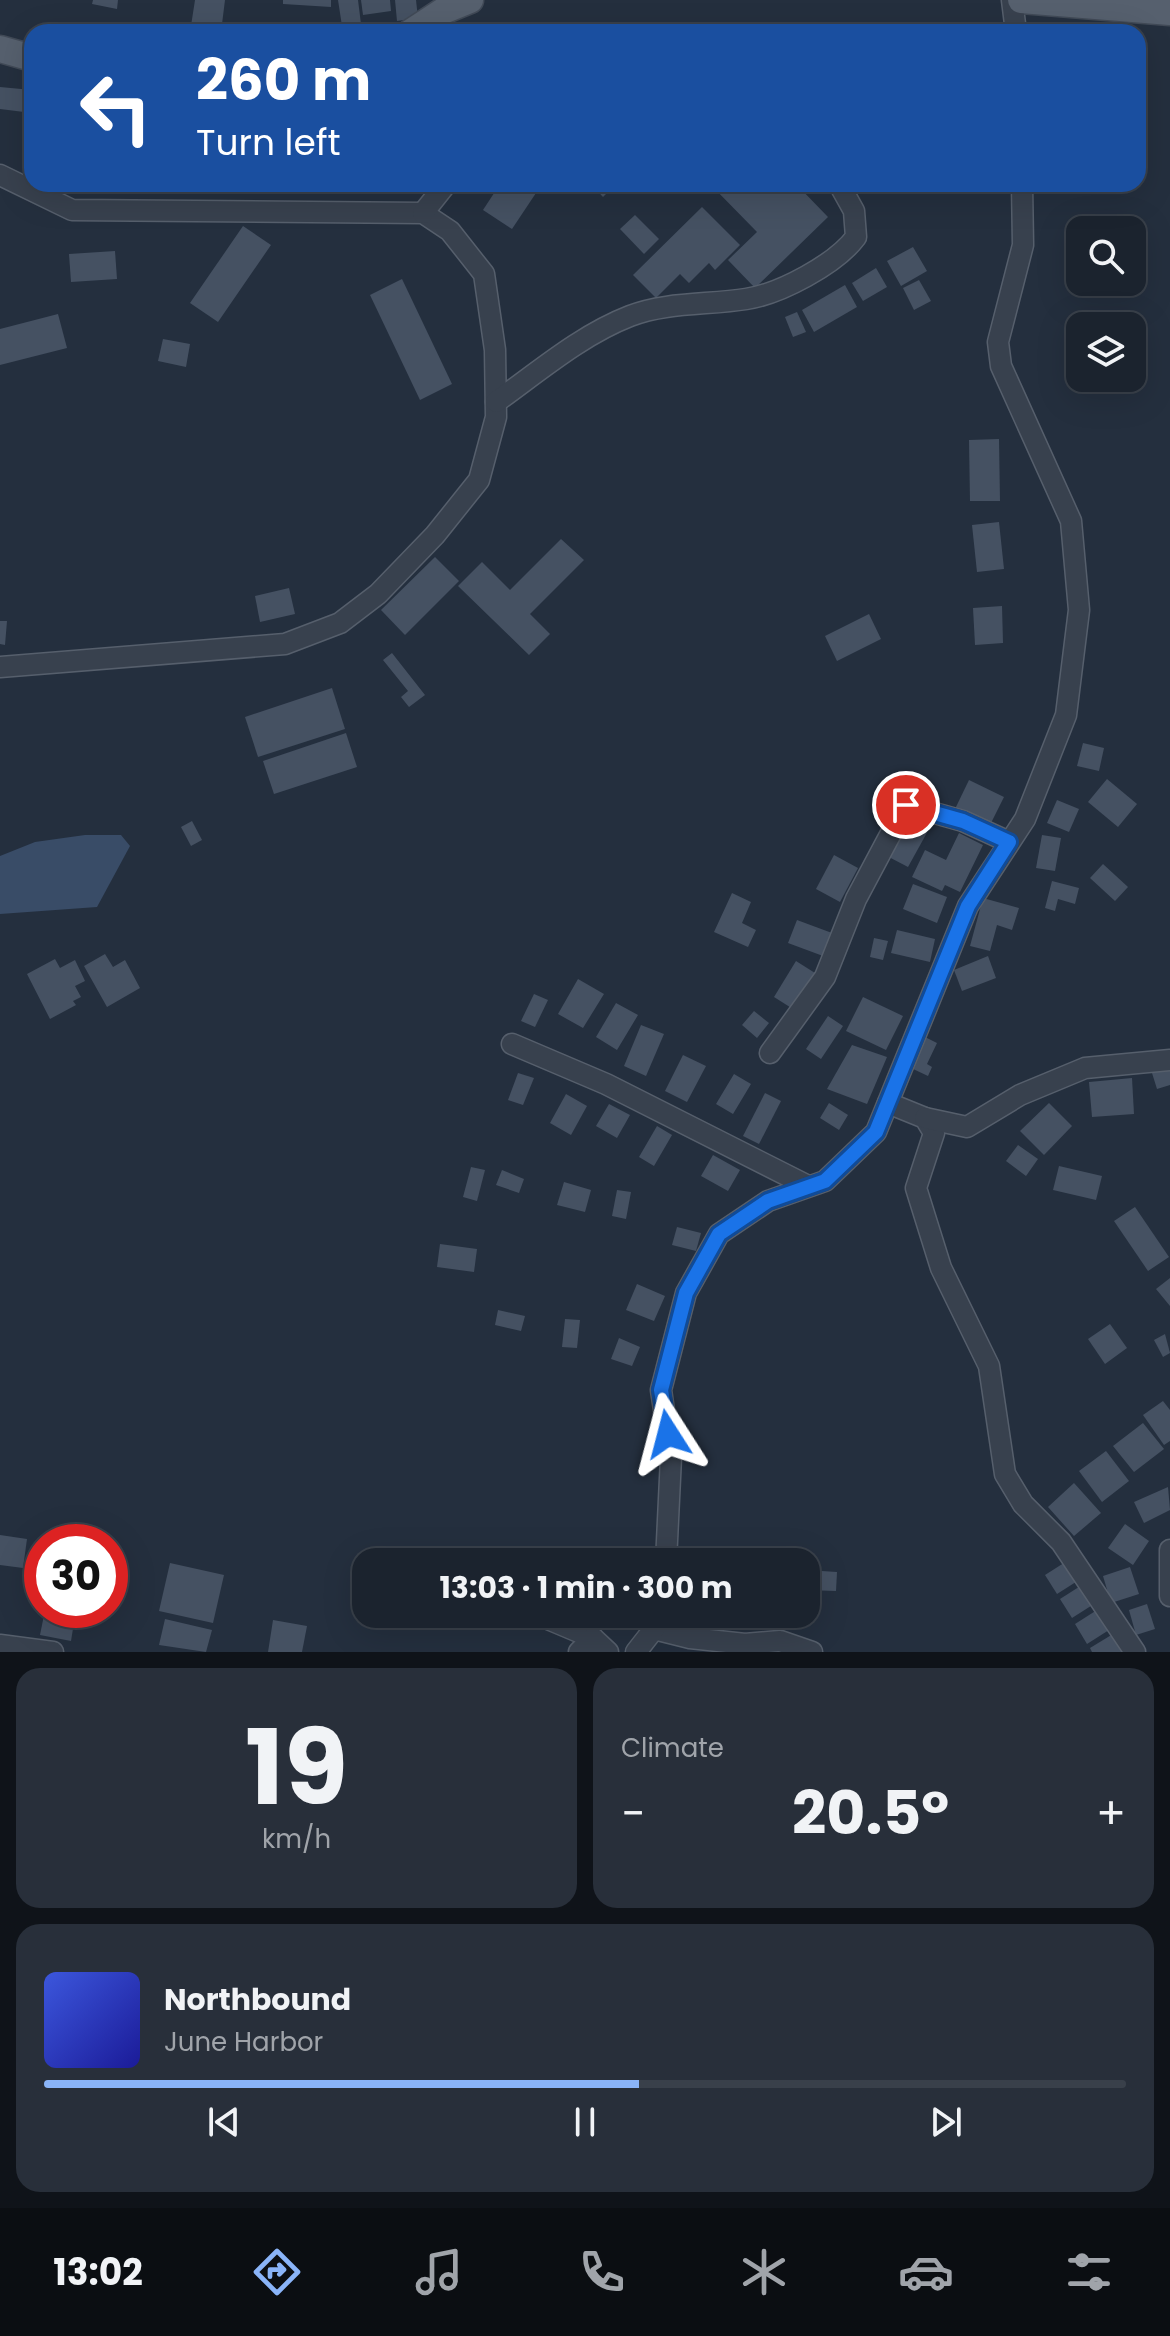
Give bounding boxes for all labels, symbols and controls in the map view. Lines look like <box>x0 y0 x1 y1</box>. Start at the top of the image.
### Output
text: 260 m <box>196 41 371 120</box>
icon: left <box>64 56 168 160</box>
text: Turn left <box>196 117 341 168</box>
map controls <box>1066 216 1146 392</box>
button: search <box>1066 216 1146 296</box>
button: layers <box>1066 312 1146 392</box>
pin <box>872 771 940 839</box>
icon: arrive <box>884 783 928 827</box>
position arrow <box>626 1392 710 1476</box>
speed limit sign: 30 <box>24 1524 128 1628</box>
text: 13:03 · 1 min · 300 m <box>440 1566 732 1609</box>
text: 19 <box>245 1695 348 1840</box>
text: Climate <box>621 1730 724 1766</box>
text: 20.5° <box>792 1771 949 1855</box>
text: − <box>621 1783 645 1844</box>
text: + <box>1096 1783 1126 1844</box>
text: km/h <box>262 1821 331 1857</box>
text: Northbound <box>164 1978 351 2021</box>
text: June Harbor <box>164 2024 323 2060</box>
icon: previous <box>202 2100 246 2144</box>
icon: pause <box>563 2100 607 2144</box>
icon: next <box>924 2100 968 2144</box>
icon: directions <box>249 2244 305 2300</box>
icon: music <box>411 2244 467 2300</box>
icon: phone <box>574 2244 630 2300</box>
icon: climate <box>736 2244 792 2300</box>
icon: car <box>898 2244 954 2300</box>
icon: filters <box>1061 2244 1117 2300</box>
text: 13:02 <box>53 2247 143 2298</box>

